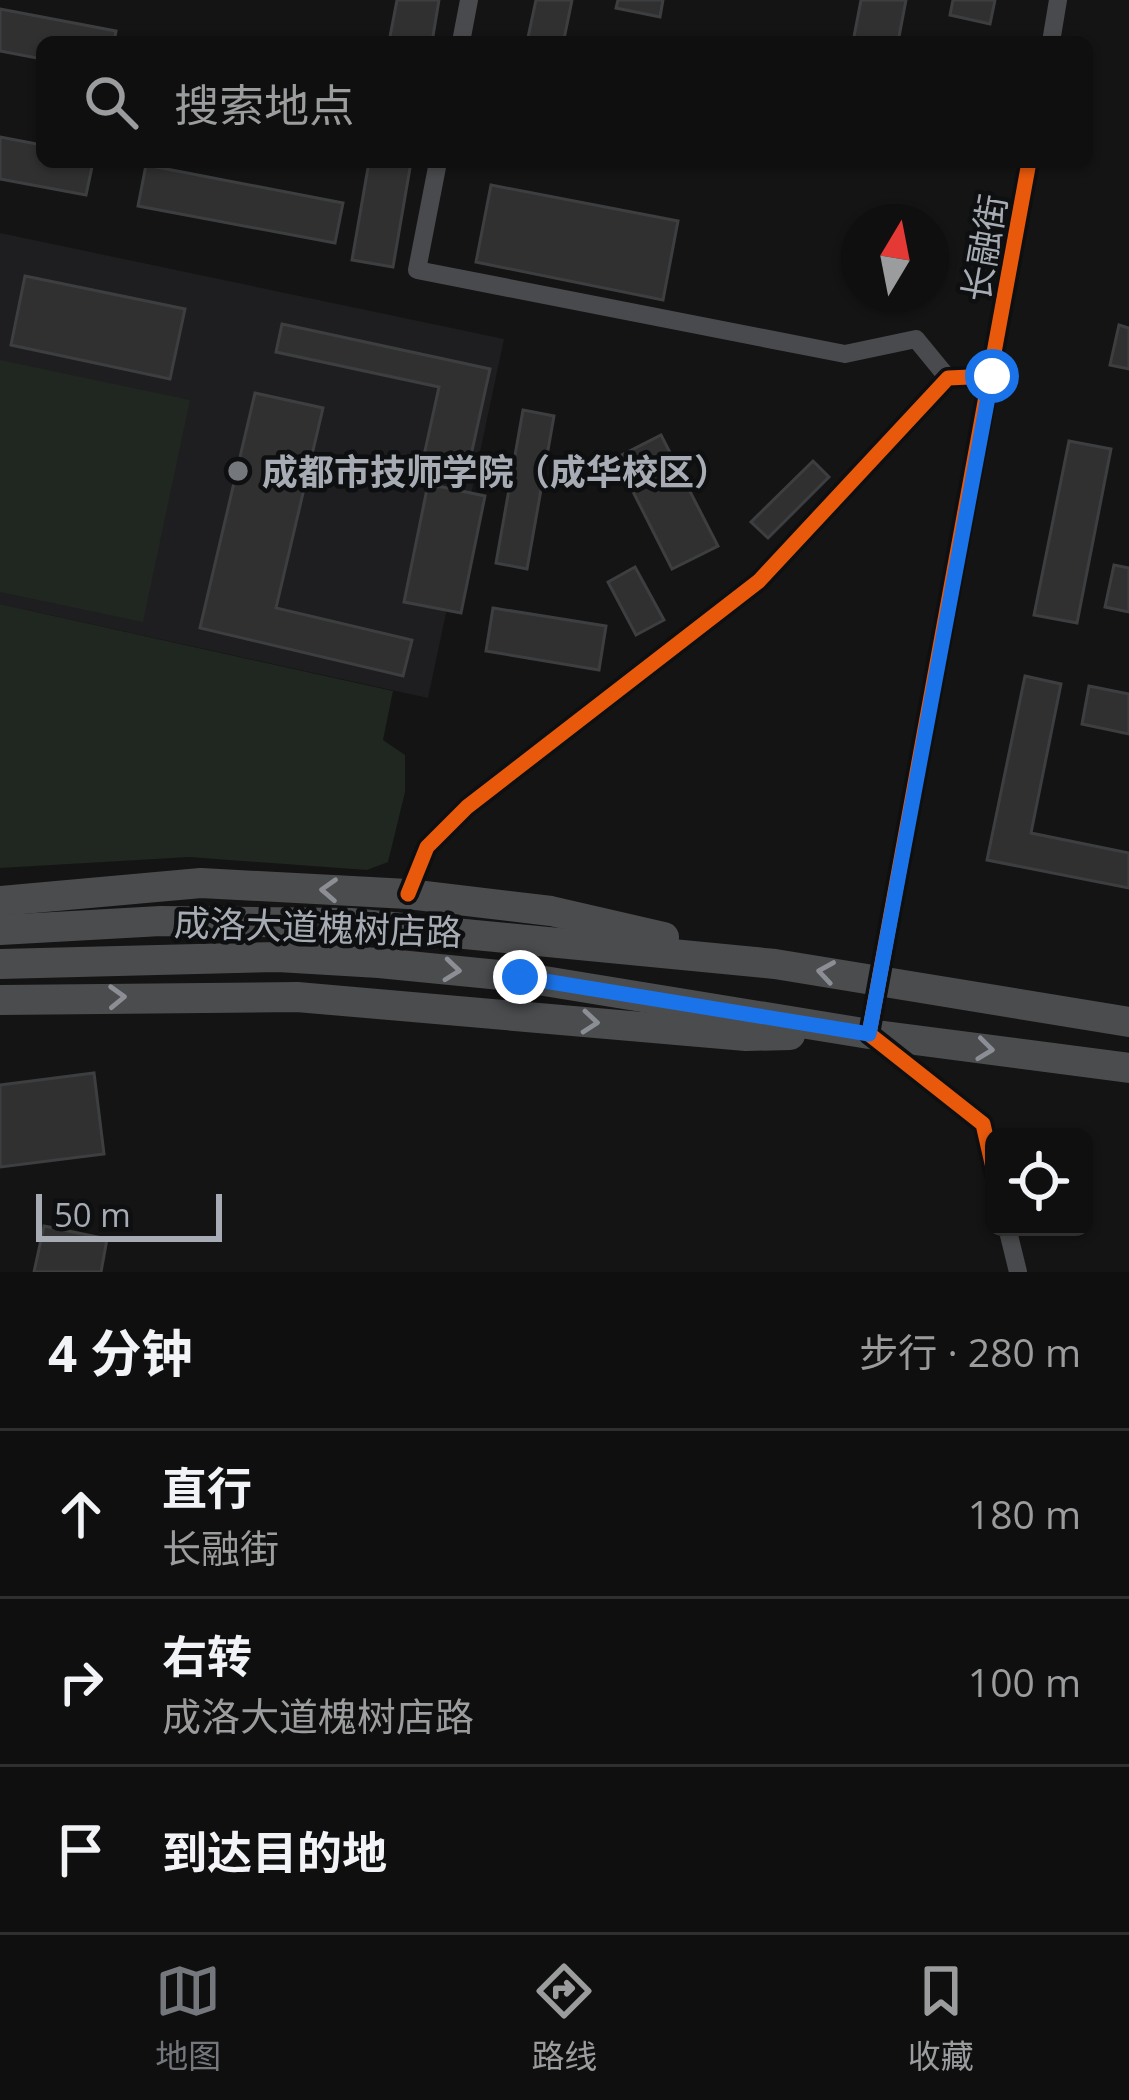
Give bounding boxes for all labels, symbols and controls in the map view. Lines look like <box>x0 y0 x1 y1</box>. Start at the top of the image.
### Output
search box <box>36 36 1093 168</box>
icon: search <box>78 69 144 135</box>
text: 搜索地点 <box>174 74 354 135</box>
street label: 长融街 <box>950 191 1018 305</box>
north arrow <box>841 204 949 312</box>
route start <box>965 349 1019 403</box>
place label: 成都市技师学院（成华校区） <box>262 447 730 496</box>
marker: 成都市技师学院（成华校区） <box>225 458 251 484</box>
one-way arrow <box>319 877 338 903</box>
street label: 成洛大道槐树店路 <box>173 897 463 957</box>
route end <box>493 950 547 1004</box>
one-way arrow <box>443 957 462 982</box>
one-way arrow <box>817 961 837 986</box>
one-way arrow <box>108 984 127 1010</box>
one-way arrow <box>581 1009 600 1034</box>
one-way arrow <box>975 1035 995 1061</box>
map controls <box>985 1128 1093 1236</box>
button: locate <box>985 1128 1093 1236</box>
scale bar <box>36 1188 222 1241</box>
text: 50 m <box>54 1192 131 1237</box>
text: 4 分钟 <box>48 1317 192 1387</box>
text: 步行 · 280 m <box>859 1325 1081 1378</box>
text: 直行 <box>162 1457 252 1518</box>
icon: ahead <box>48 1481 114 1547</box>
text: 180 m <box>968 1487 1081 1540</box>
text: 长融街 <box>162 1521 279 1574</box>
text: 右转 <box>162 1625 252 1686</box>
icon: right <box>48 1649 114 1715</box>
text: 100 m <box>968 1655 1081 1708</box>
text: 成洛大道槐树店路 <box>162 1689 474 1742</box>
icon: arrive <box>48 1817 114 1883</box>
text: 到达目的地 <box>162 1821 387 1882</box>
tab: 地图 <box>155 1958 221 2078</box>
tab: 路线 <box>531 1958 597 2078</box>
tab: 收藏 <box>908 1958 974 2078</box>

